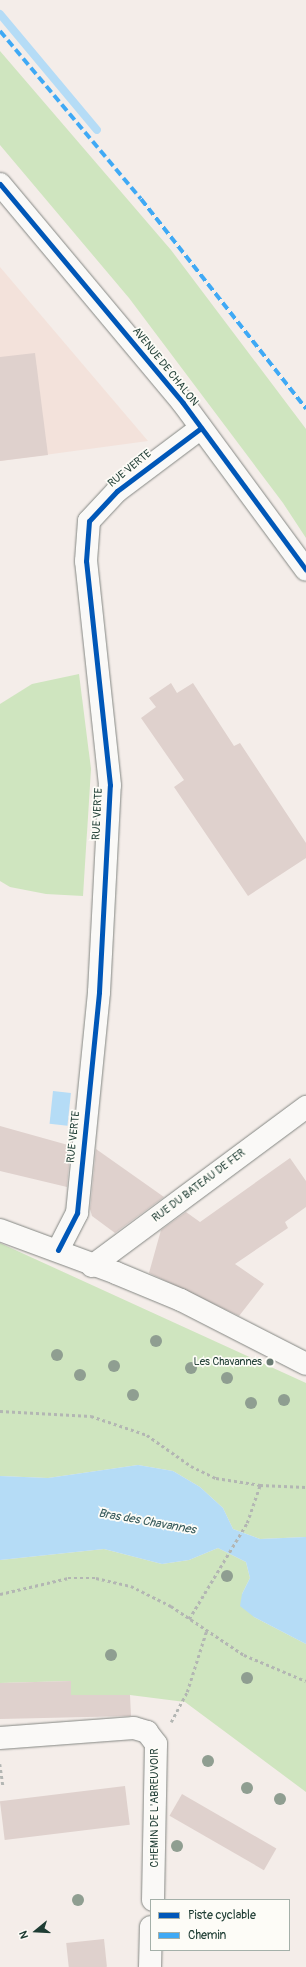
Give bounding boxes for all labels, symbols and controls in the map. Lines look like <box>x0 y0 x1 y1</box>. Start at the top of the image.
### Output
street label: AVENUE DE CHALON <box>129 325 201 409</box>
street label: RUE VERTE <box>106 447 154 491</box>
street label: RUE VERTE <box>90 788 106 840</box>
street label: RUE VERTE <box>65 1110 83 1164</box>
street label: RUE DU BATEAU DE FER <box>150 1147 248 1225</box>
place label: Les Chavannes <box>193 1355 262 1369</box>
marker: Les Chavannes <box>265 1357 275 1367</box>
water label: Bras des Chavannes <box>97 1506 197 1538</box>
street label: CHEMIN DE L'ABREUVOIR <box>148 1749 162 1867</box>
legend <box>150 1899 290 1951</box>
text: Piste cyclable <box>188 1908 256 1923</box>
north arrow <box>16 1911 56 1951</box>
text: Chemin <box>188 1928 226 1943</box>
text: N <box>17 1929 31 1940</box>

